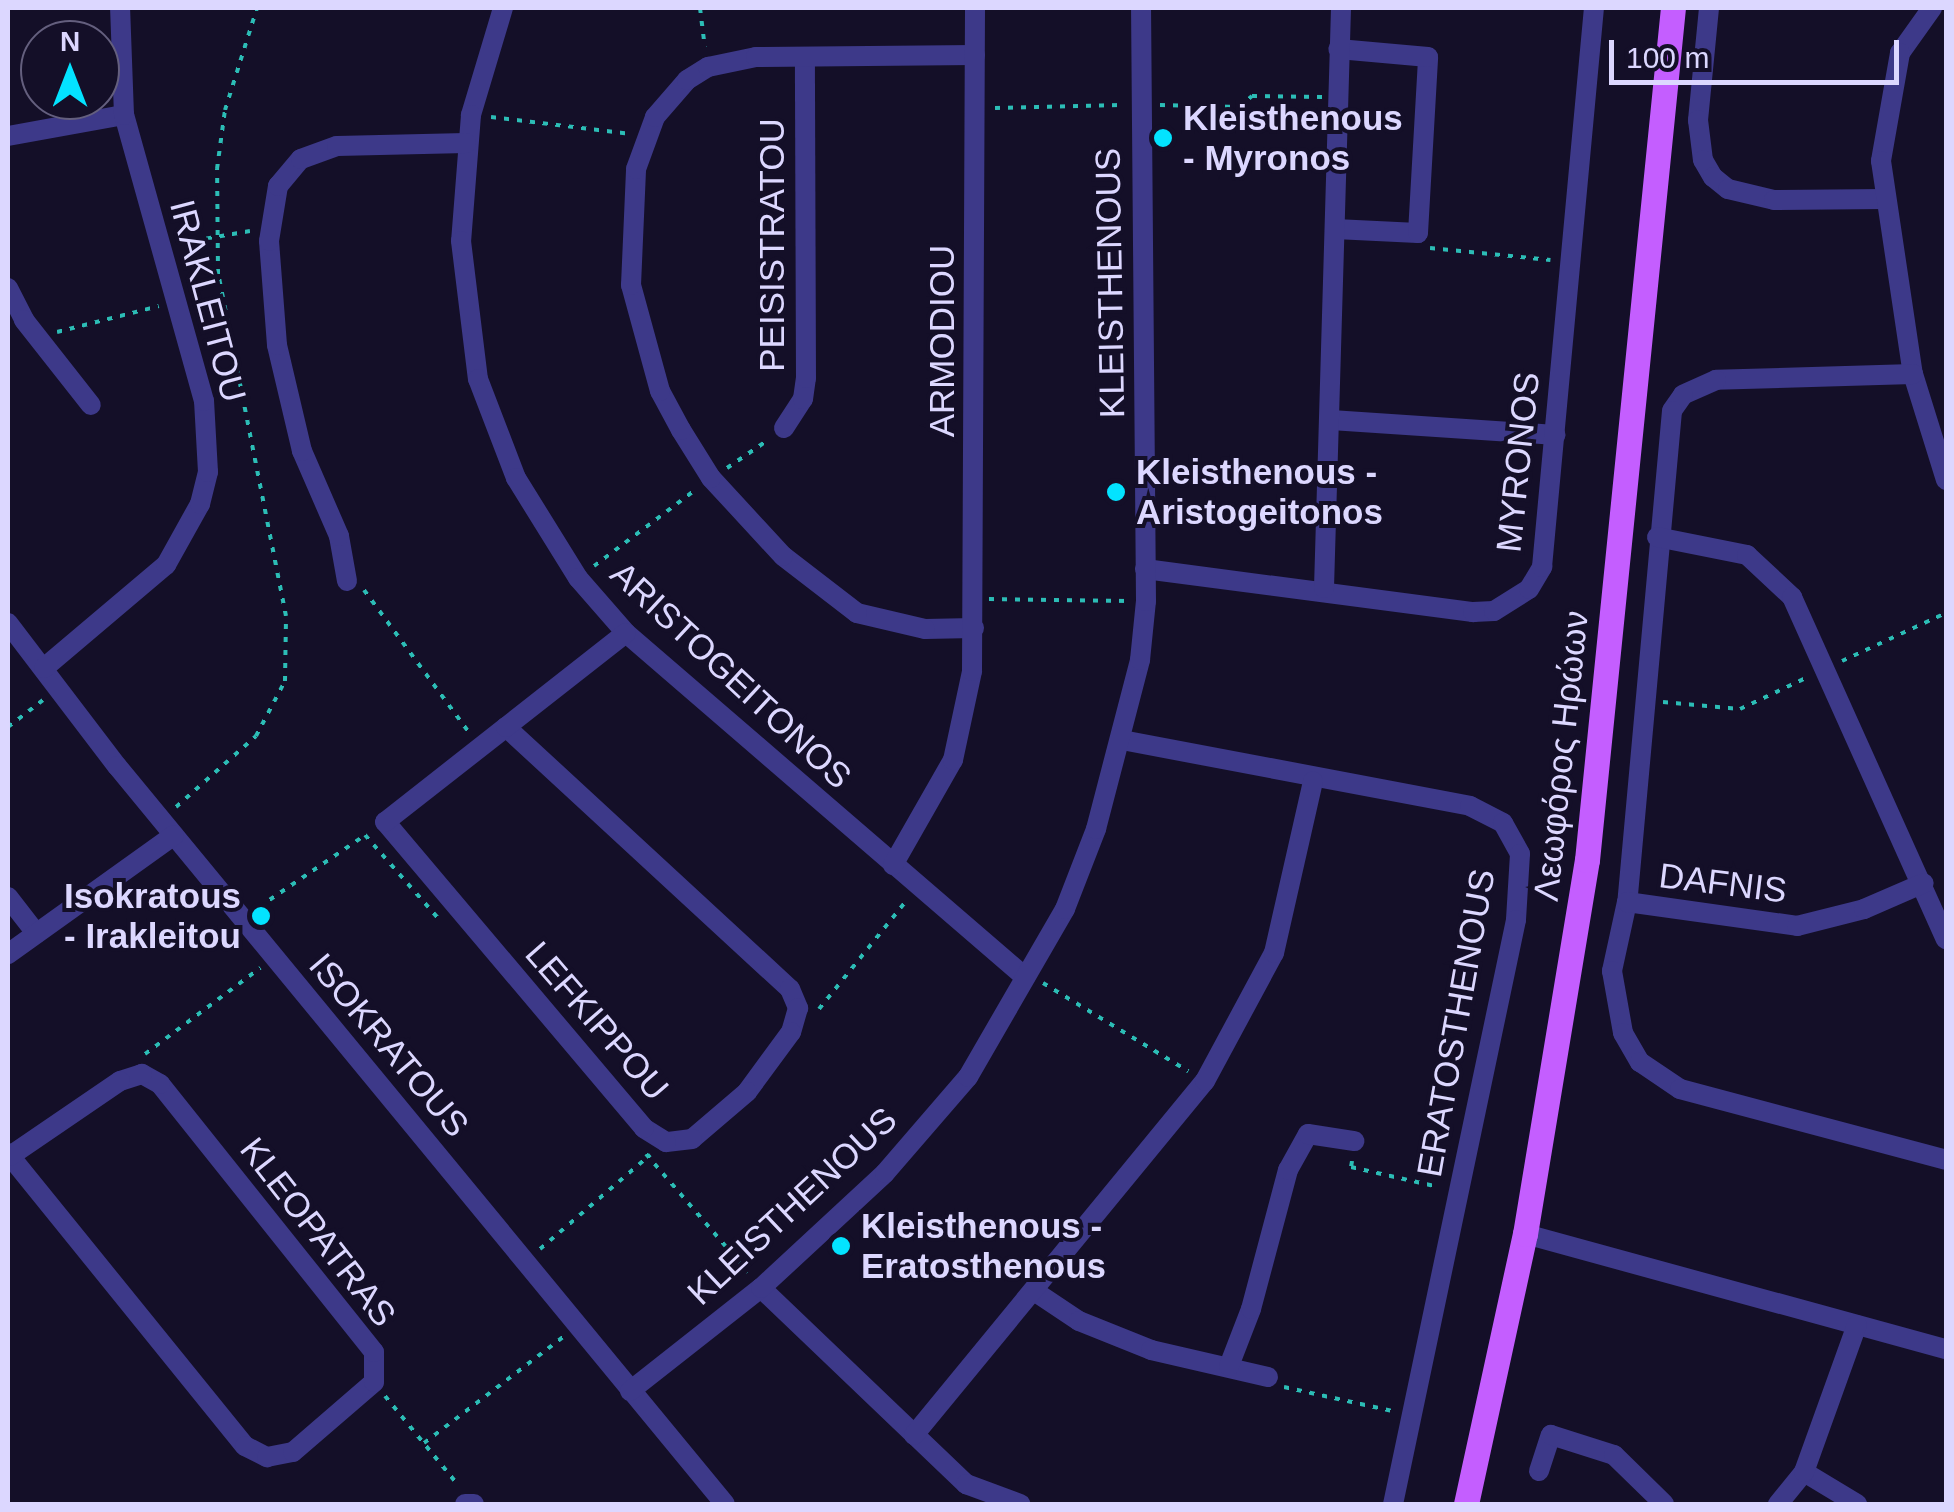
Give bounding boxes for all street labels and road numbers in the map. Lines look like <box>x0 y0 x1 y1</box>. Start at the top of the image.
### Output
street label: PEISISTRATOU <box>751 118 793 372</box>
street label: KLEISTHENOUS <box>1087 147 1133 419</box>
street label: IRAKLEITOU <box>161 195 255 407</box>
street label: ARMODIOU <box>921 245 963 437</box>
street label: MYRONOS <box>1488 370 1548 554</box>
street label: ARISTOGEITONOS <box>602 553 860 797</box>
street label: Λεωφόρος Ηρώων <box>1525 609 1597 903</box>
street label: DAFNIS <box>1657 854 1789 912</box>
street label: ERATOSTHENOUS <box>1408 866 1504 1180</box>
street label: LEFKIPPOU <box>517 933 677 1109</box>
street label: ISOKRATOUS <box>300 945 478 1145</box>
street label: KLEISTHENOUS <box>679 1098 905 1314</box>
street label: KLEOPATRAS <box>231 1129 405 1335</box>

